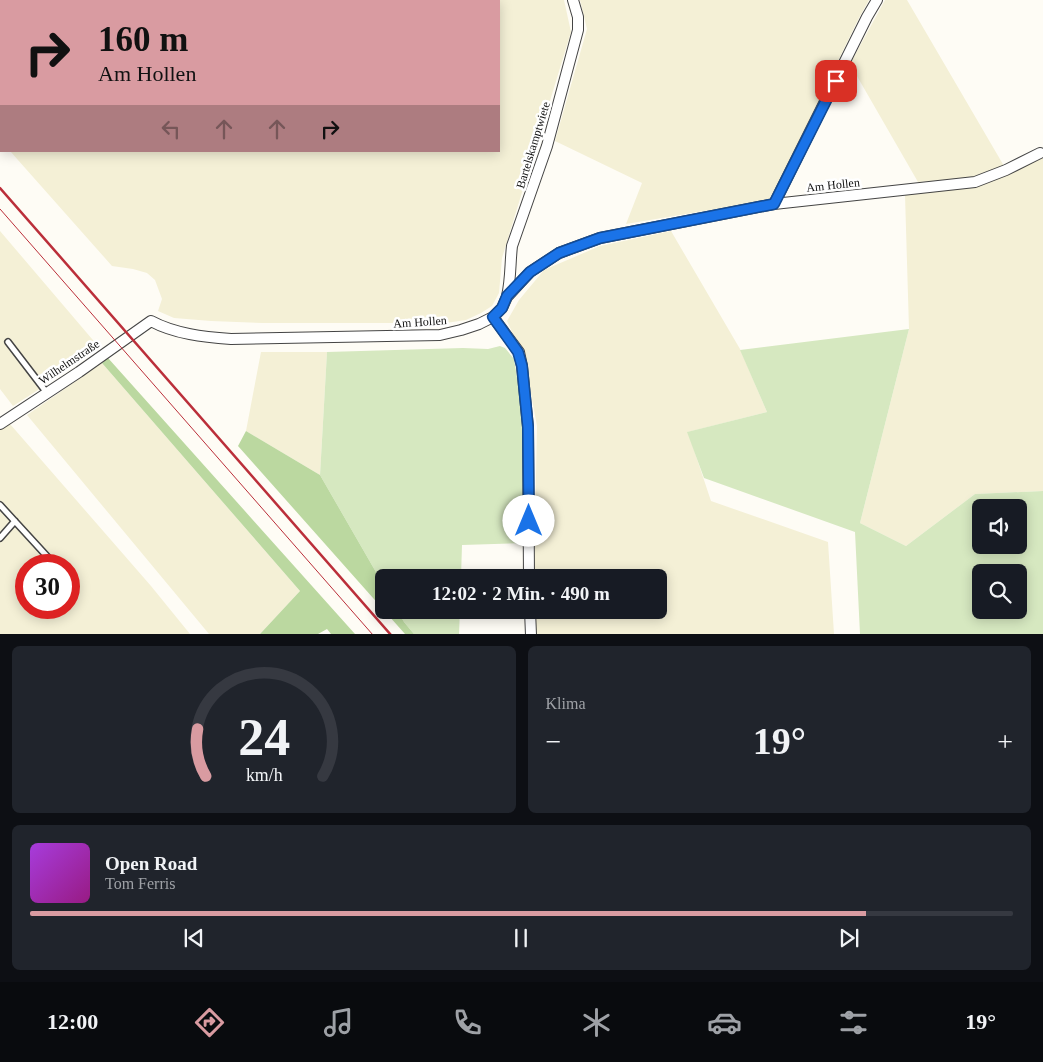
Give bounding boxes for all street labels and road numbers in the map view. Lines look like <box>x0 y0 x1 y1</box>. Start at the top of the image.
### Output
street label: Bartelskamptwiete <box>513 100 553 190</box>
street label: Am Hollen <box>806 175 860 195</box>
street label: Am Hollen <box>393 313 447 331</box>
street label: Wilhelmstraße <box>36 337 102 387</box>

